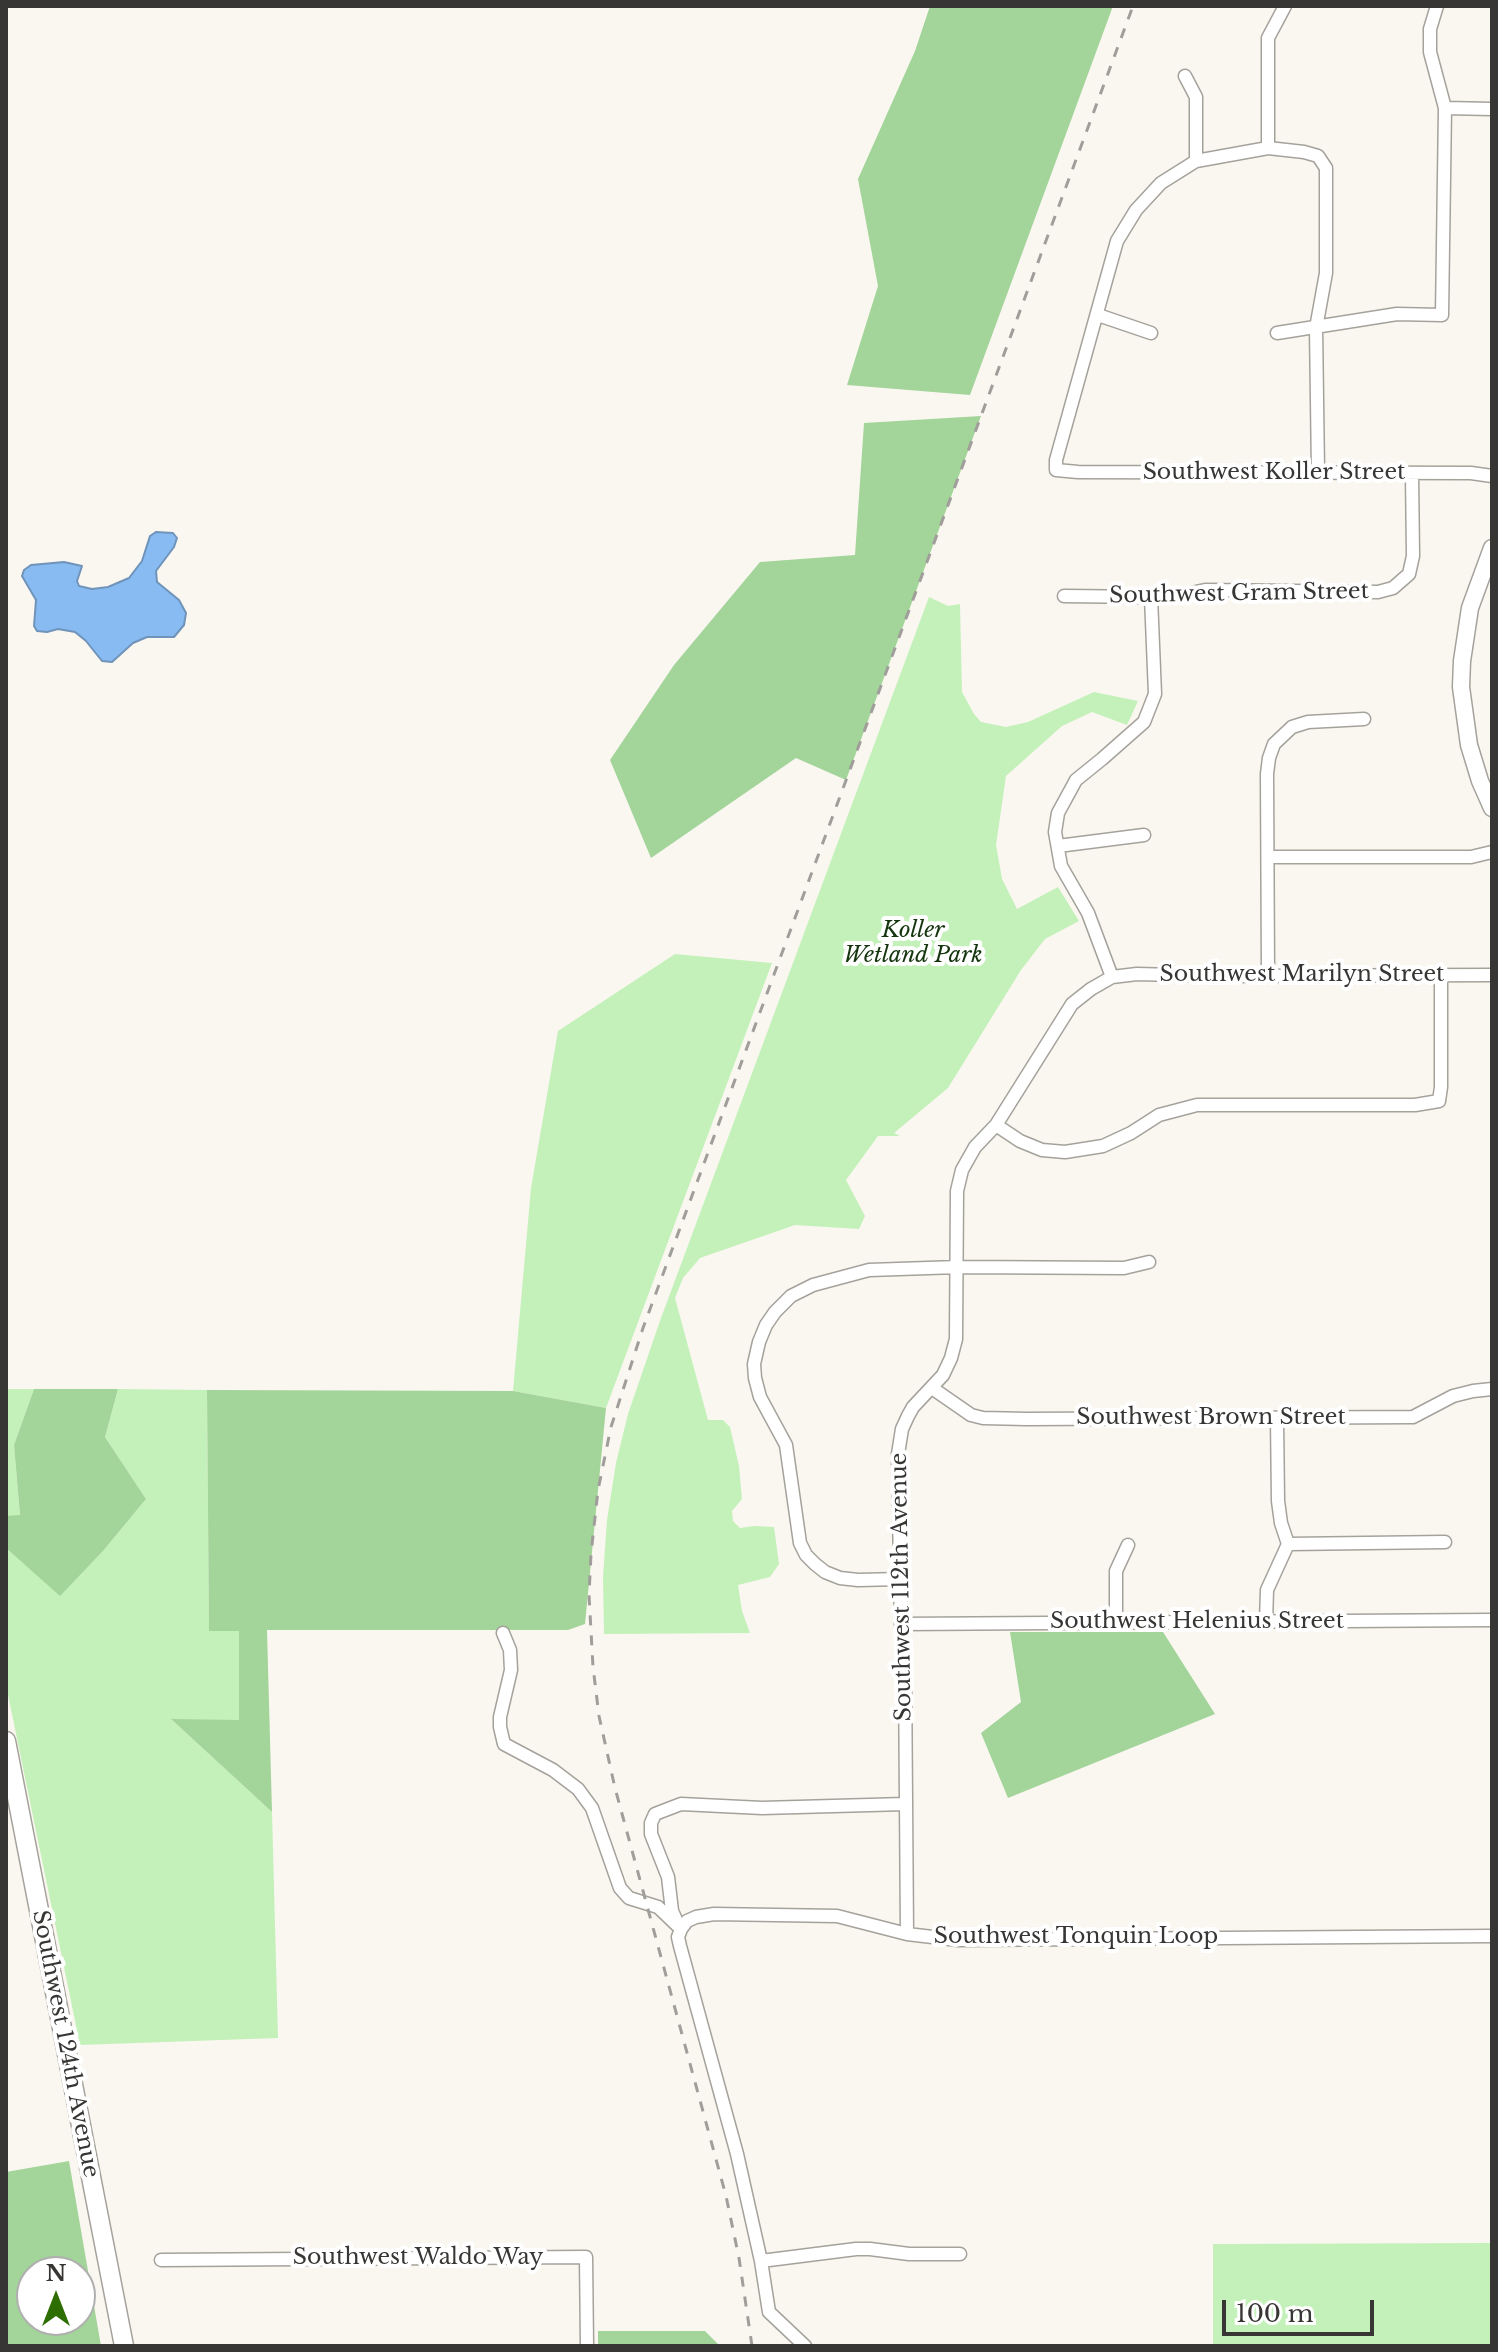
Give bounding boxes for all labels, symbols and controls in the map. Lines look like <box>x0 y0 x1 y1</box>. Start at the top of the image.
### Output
street label: Southwest Koller Street <box>1143 460 1405 486</box>
street label: Southwest Gram Street <box>1109 579 1369 609</box>
park label: Koller Wetland Park <box>844 918 982 970</box>
street label: Southwest Marilyn Street <box>1160 962 1444 988</box>
street label: Southwest Brown Street <box>1076 1405 1346 1431</box>
street label: Southwest 112th Avenue <box>886 1452 918 1722</box>
street label: Southwest Helenius Street <box>1050 1609 1344 1635</box>
street label: Southwest 124th Avenue <box>26 1908 104 2180</box>
street label: Southwest Tonquin Loop <box>934 1924 1218 1950</box>
street label: Southwest Waldo Way <box>293 2245 543 2271</box>
north arrow <box>16 2256 96 2336</box>
text: N <box>46 2260 66 2287</box>
scale bar <box>1226 2284 1378 2334</box>
text: 100 m <box>1236 2299 1314 2328</box>

